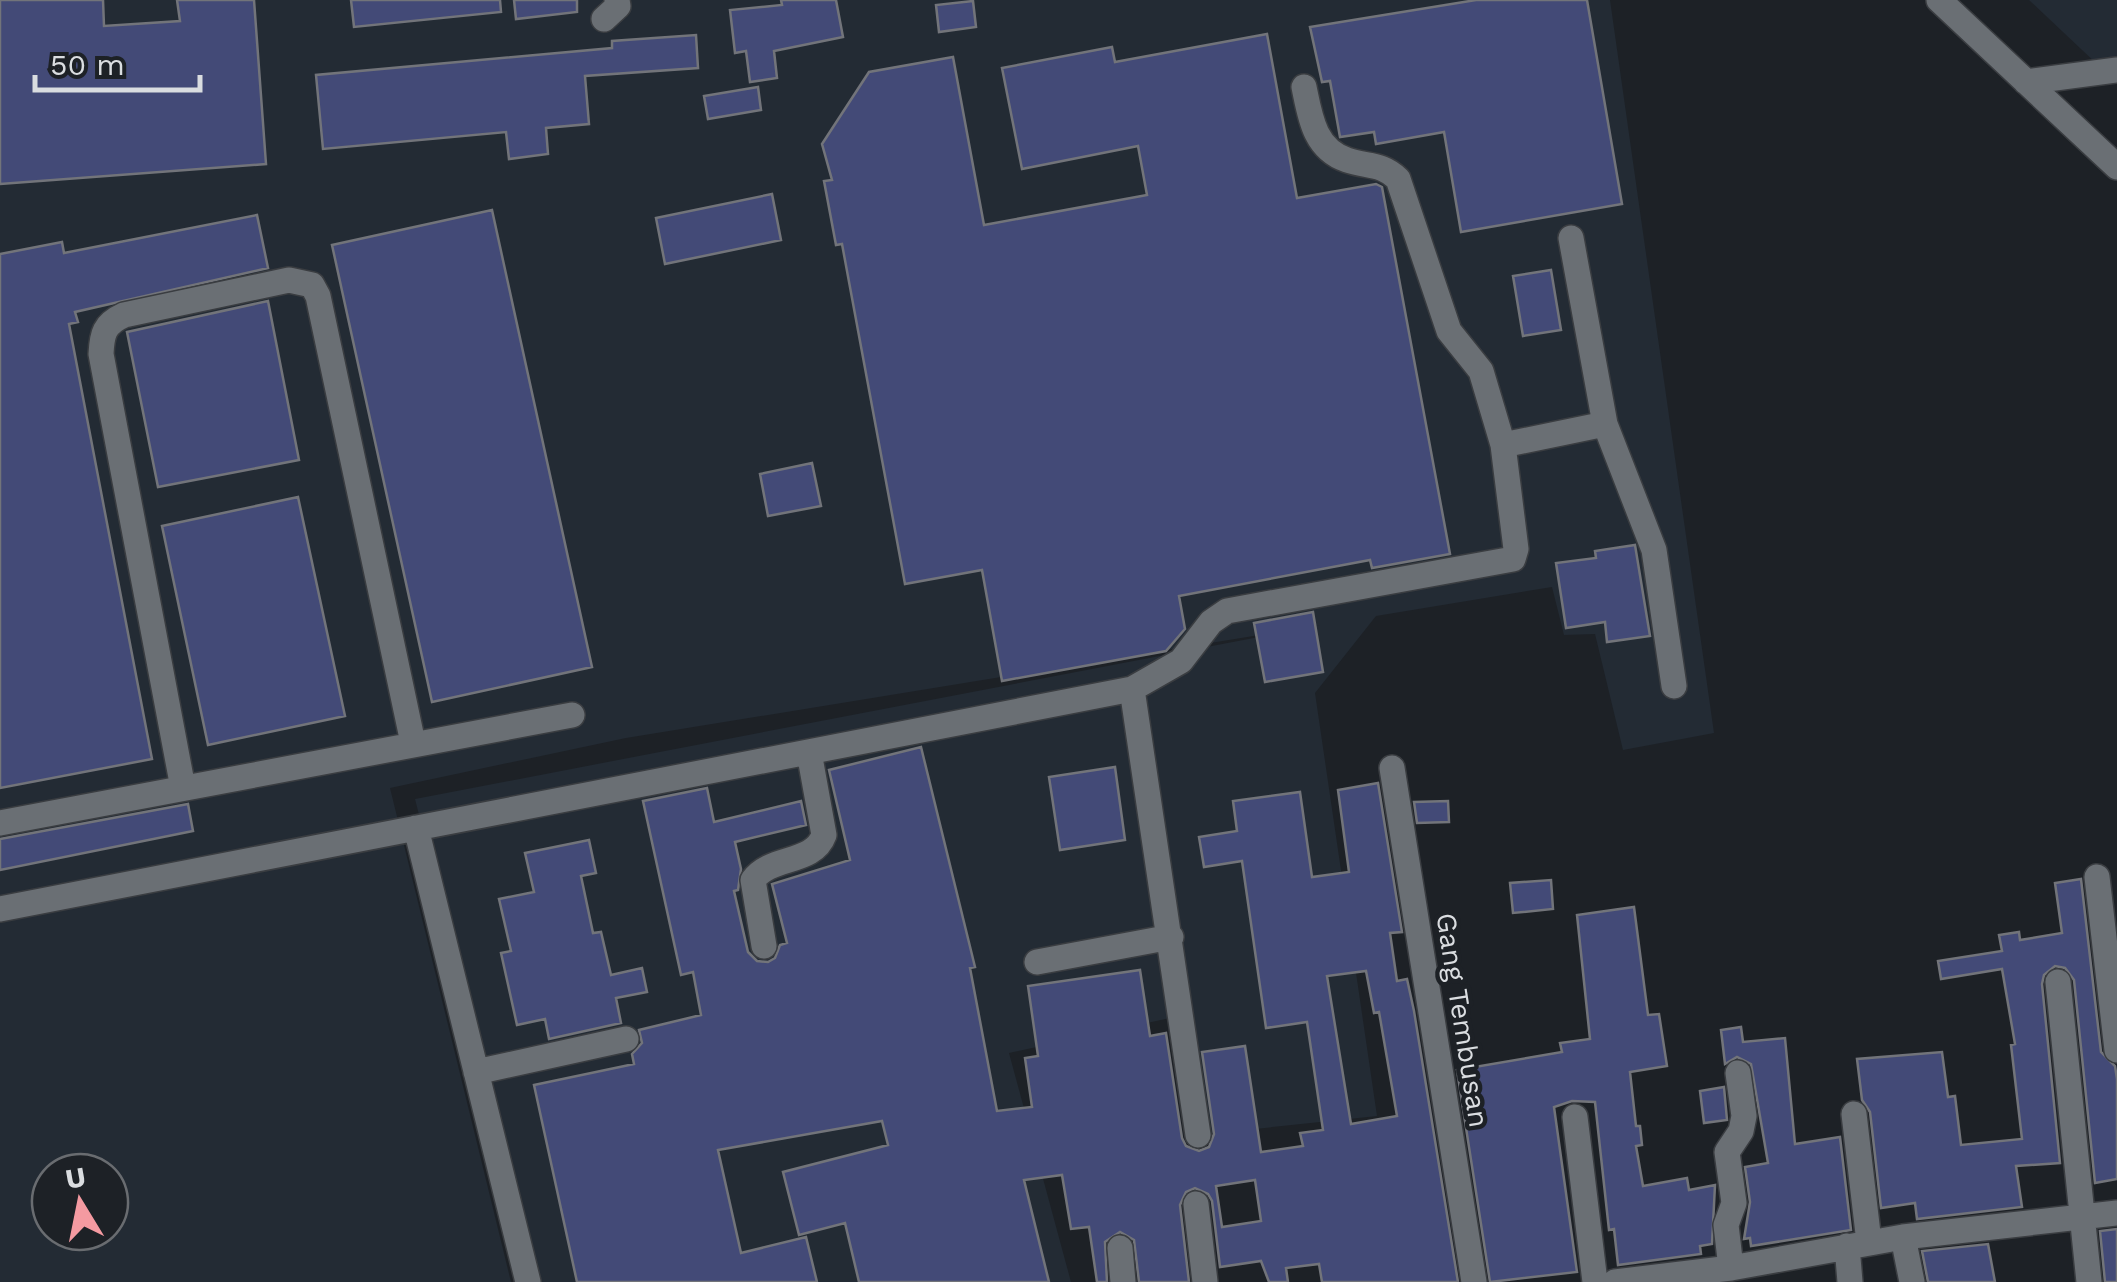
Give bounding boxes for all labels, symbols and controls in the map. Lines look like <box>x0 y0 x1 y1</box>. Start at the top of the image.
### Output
scale bar <box>35 30 200 92</box>
text: 50 m <box>50 47 125 82</box>
street label: Gang Tembusan <box>1429 911 1496 1130</box>
north arrow <box>30 1152 130 1252</box>
text: U <box>63 1160 88 1196</box>

